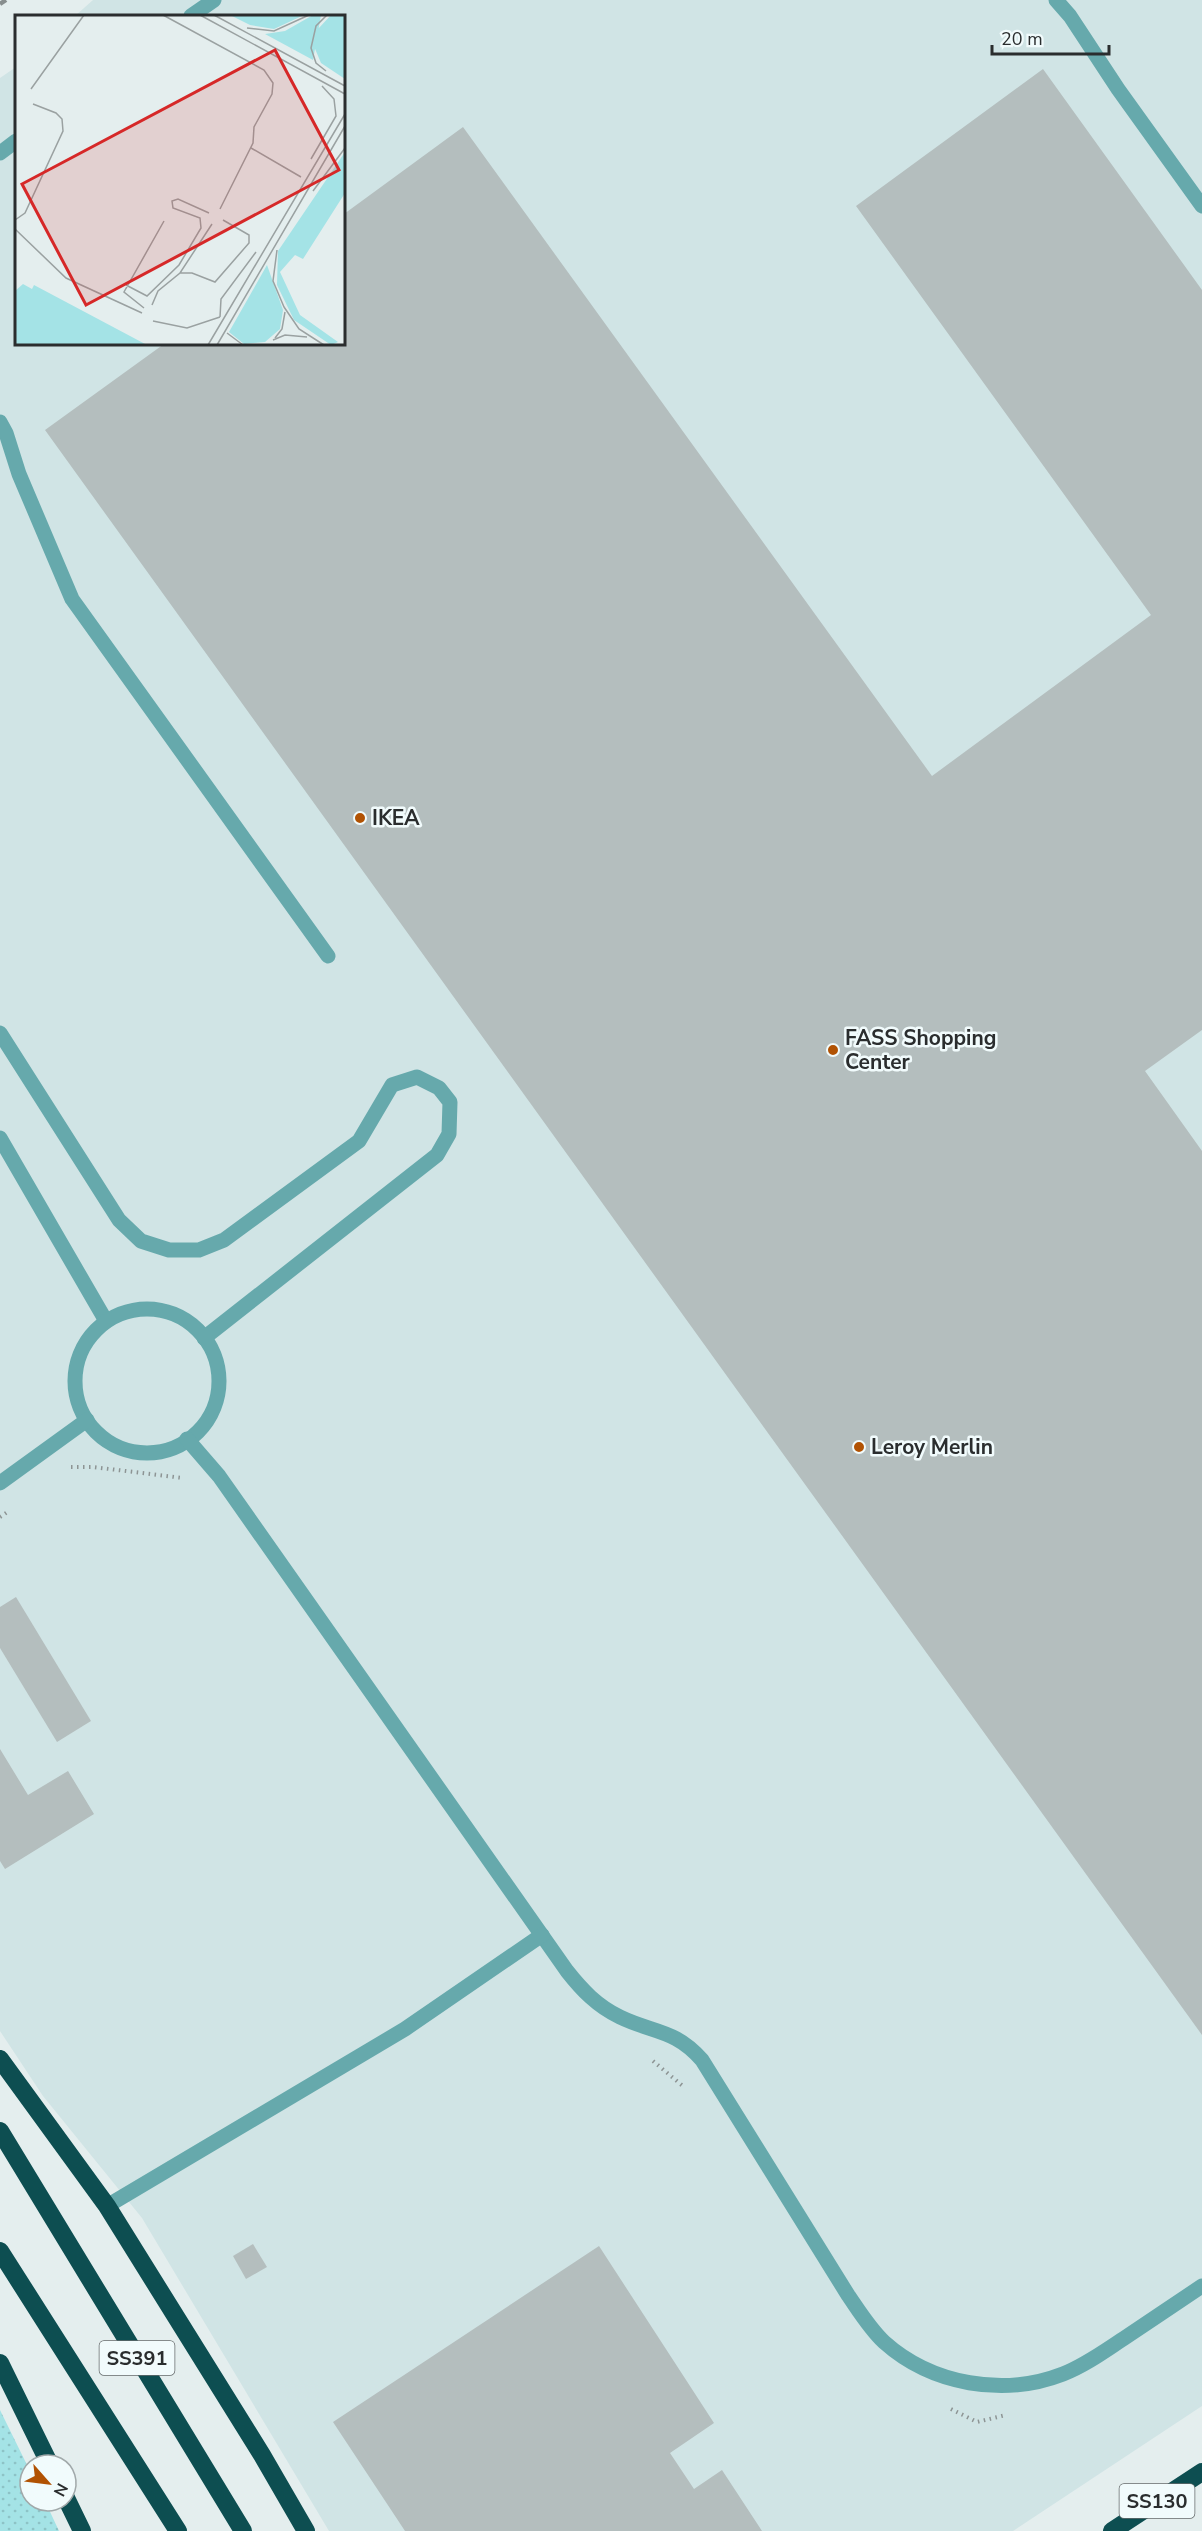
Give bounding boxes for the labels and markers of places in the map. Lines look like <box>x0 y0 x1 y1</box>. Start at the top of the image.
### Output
place label: IKEA <box>372 804 420 832</box>
marker: IKEA <box>353 811 367 825</box>
place label: FASS Shopping Center <box>845 1024 996 1076</box>
marker: FASS Shopping Center <box>826 1043 840 1057</box>
place label: Leroy Merlin <box>871 1433 993 1461</box>
marker: Leroy Merlin <box>852 1440 866 1454</box>

